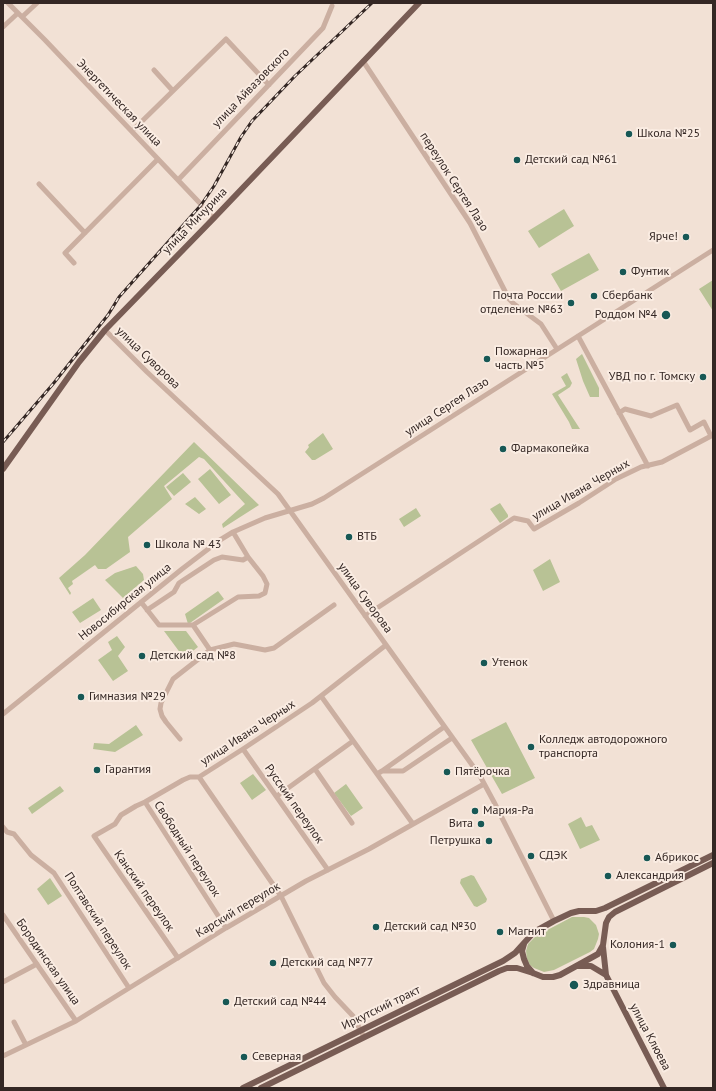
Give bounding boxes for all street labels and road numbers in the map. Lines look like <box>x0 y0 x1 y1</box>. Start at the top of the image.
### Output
street label: улица Айвазовского <box>209 45 293 131</box>
street label: Энергетическая улица <box>74 56 164 150</box>
street label: переулок Сергея Лазо <box>417 130 491 234</box>
street label: улица Мичурина <box>160 185 230 257</box>
street label: улица Суворова <box>113 324 183 392</box>
street label: улица Сергея Лазо <box>402 375 492 439</box>
street label: улица Ивана Черных <box>530 456 632 524</box>
street label: Новосибирская улица <box>76 560 174 644</box>
street label: улица Суворова <box>335 560 395 636</box>
street label: улица Ивана Черных <box>198 697 298 769</box>
street label: Русский переулок <box>261 762 327 846</box>
street label: Свободный переулок <box>151 798 223 900</box>
street label: Канский переулок <box>111 848 177 934</box>
street label: Полтавский переулок <box>61 870 135 972</box>
street label: Карский переулок <box>193 879 283 941</box>
street label: Бородинская улица <box>13 916 83 1008</box>
street label: Иркутский тракт <box>339 983 423 1033</box>
street label: улица Клюева <box>626 1001 674 1073</box>

